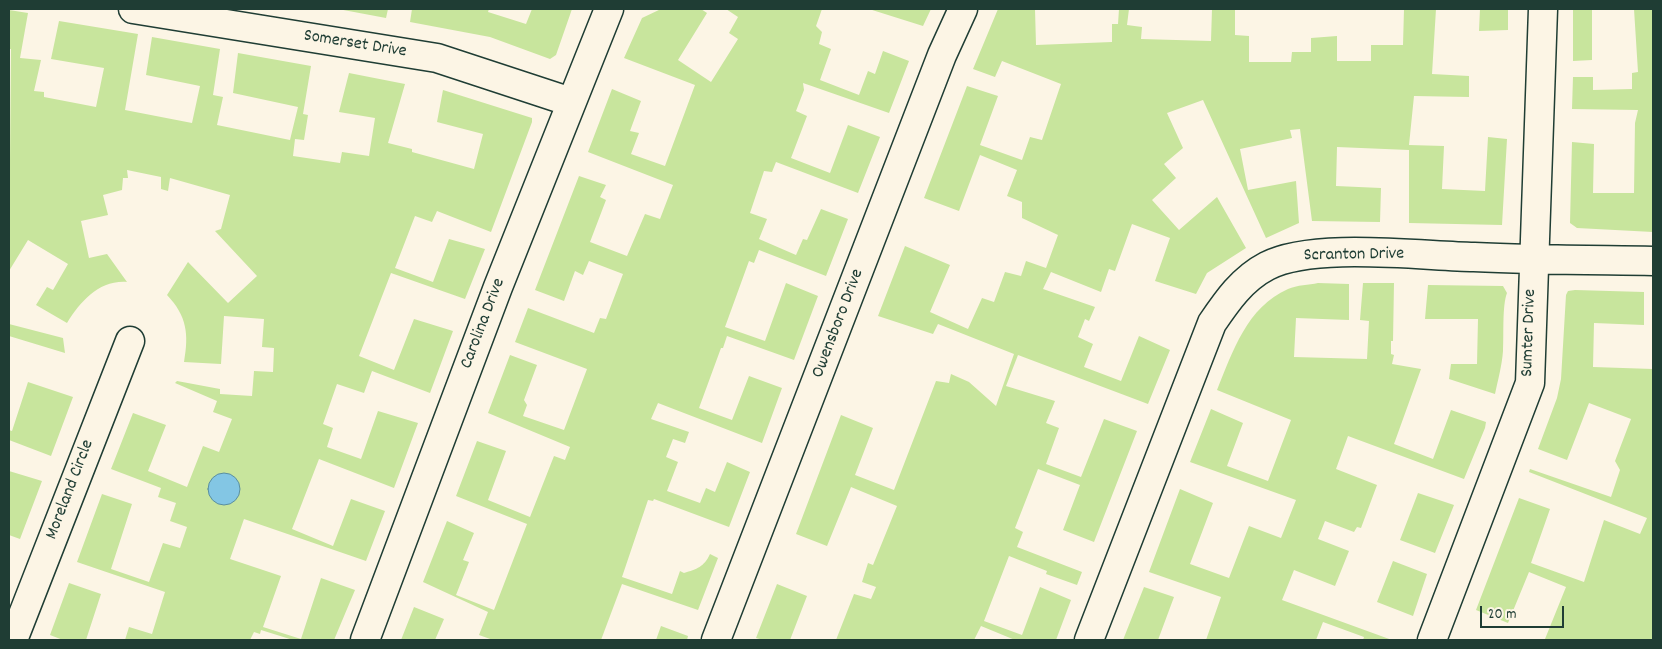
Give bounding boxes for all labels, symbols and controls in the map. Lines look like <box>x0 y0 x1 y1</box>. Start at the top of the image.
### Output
street label: Somerset Drive <box>302 26 408 64</box>
street label: Scranton Drive <box>1304 244 1404 268</box>
street label: Owensboro Drive <box>808 266 870 382</box>
street label: Carolina Drive <box>457 276 511 372</box>
street label: Sumter Drive <box>1518 289 1542 377</box>
street label: Moreland Circle <box>42 437 100 543</box>
scale bar <box>1482 596 1566 628</box>
text: 20 m <box>1488 604 1516 626</box>

